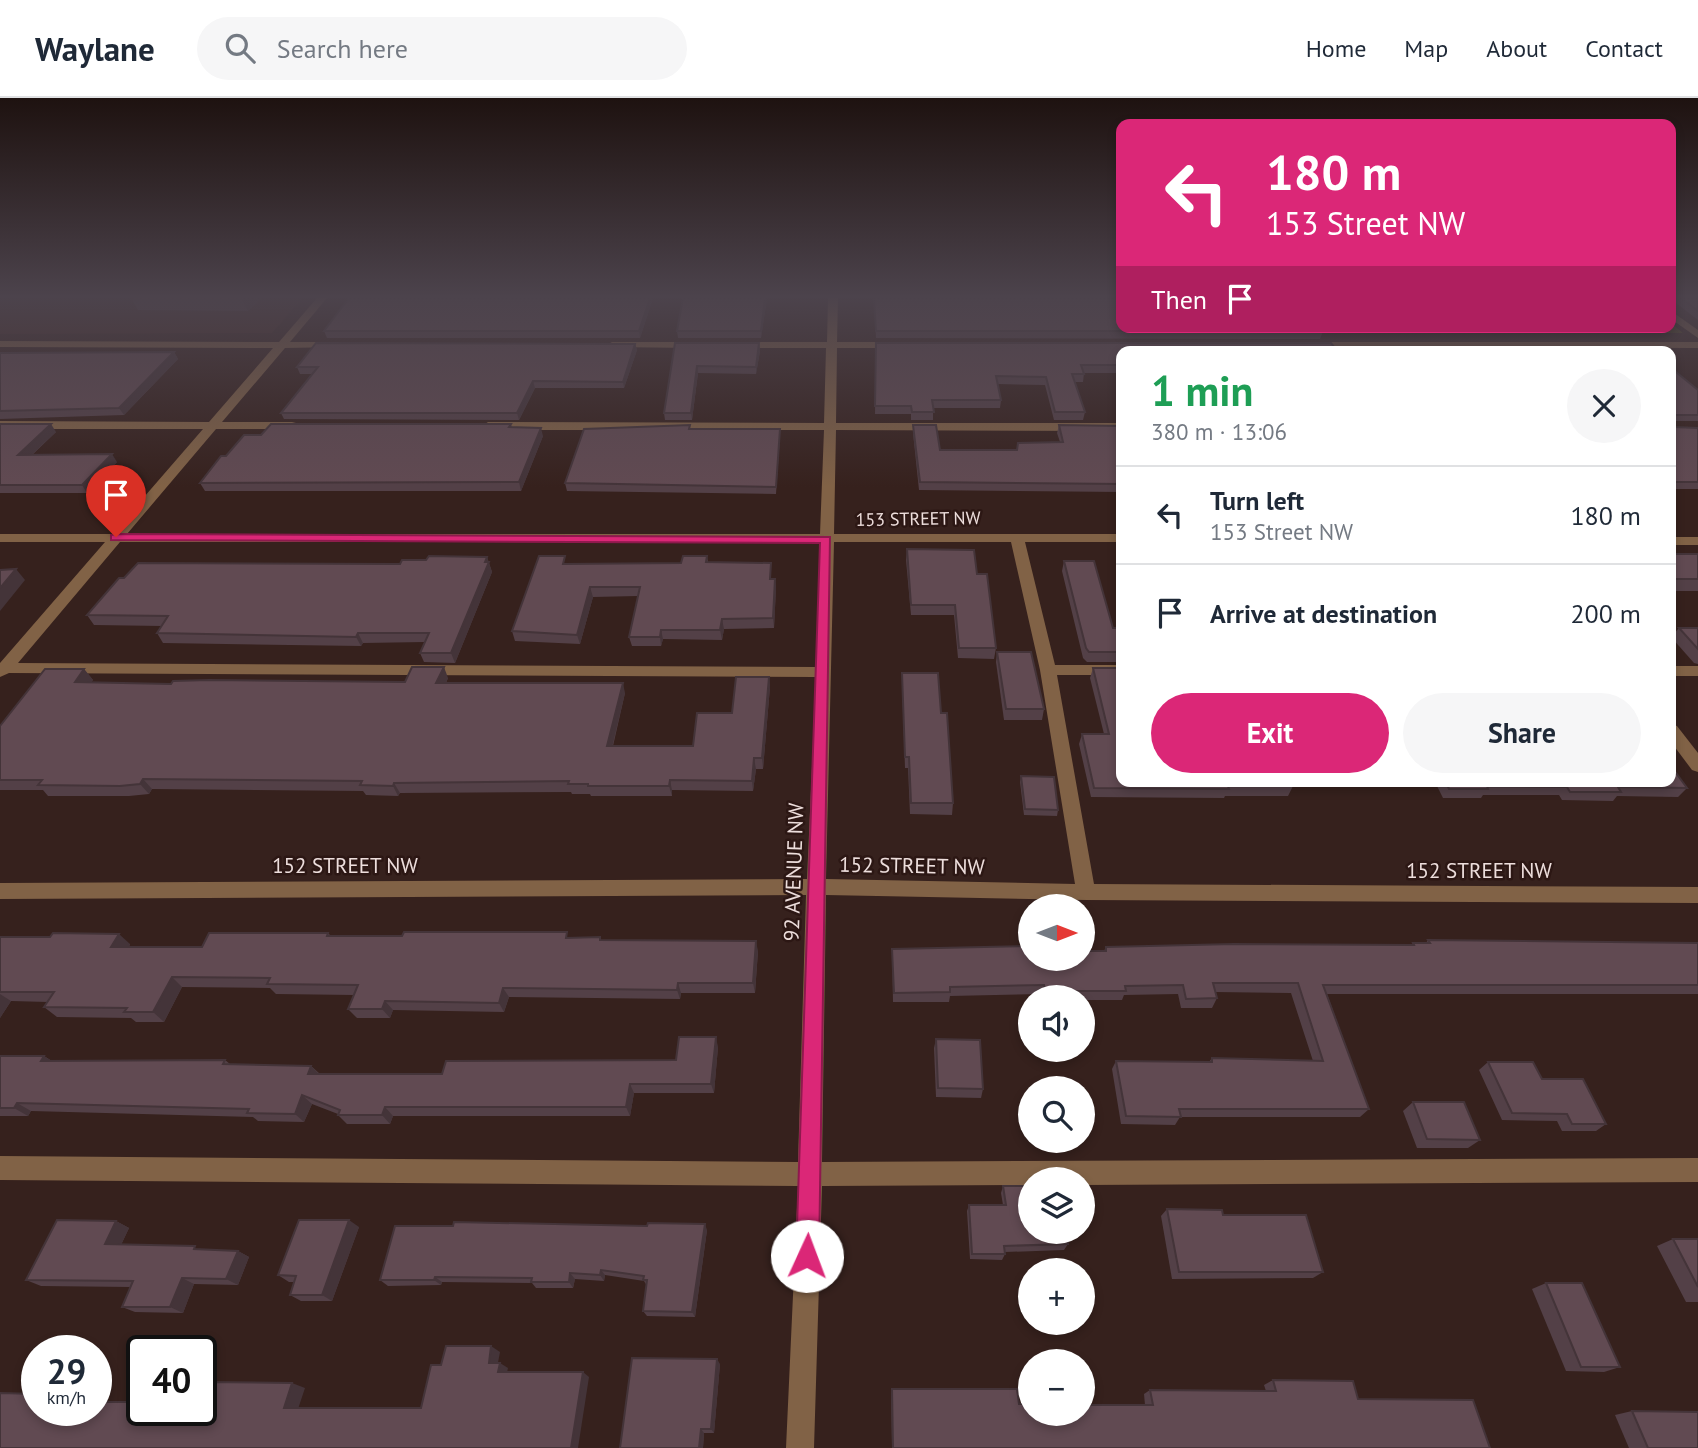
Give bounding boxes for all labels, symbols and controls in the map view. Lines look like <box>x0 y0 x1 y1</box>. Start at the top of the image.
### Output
search box <box>197 17 687 80</box>
text: Waylane <box>35 27 155 70</box>
icon: search <box>221 29 259 67</box>
text: Search here <box>277 32 408 65</box>
text: Home <box>1306 33 1366 64</box>
text: Map <box>1404 33 1448 64</box>
text: About <box>1486 33 1547 64</box>
text: Contact <box>1585 33 1663 64</box>
text: 180 m <box>1266 140 1401 204</box>
icon: left <box>1151 147 1242 238</box>
text: 153 Street NW <box>1266 202 1465 244</box>
icon: arrive <box>1221 280 1259 318</box>
text: Then <box>1151 283 1207 316</box>
text: 1 min <box>1151 363 1253 418</box>
button: close <box>1567 369 1641 443</box>
text: 380 m · 13:06 <box>1151 417 1287 446</box>
pin <box>86 465 146 537</box>
icon: arrive <box>97 476 135 514</box>
text: Turn left <box>1210 484 1304 517</box>
icon: left <box>1151 496 1189 534</box>
text: 180 m <box>1570 499 1641 532</box>
street label: 153 STREET NW <box>855 506 981 531</box>
text: 153 Street NW <box>1210 517 1353 546</box>
icon: arrive <box>1151 594 1189 632</box>
text: Arrive at destination <box>1210 597 1437 630</box>
text: 200 m <box>1570 597 1641 630</box>
button: Exit <box>1151 693 1389 773</box>
button: Share <box>1403 693 1641 773</box>
street label: 92 AVENUE NW <box>778 802 809 942</box>
street label: 152 STREET NW <box>839 851 986 880</box>
street label: 152 STREET NW <box>272 852 418 879</box>
street label: 152 STREET NW <box>1406 857 1552 884</box>
north arrow <box>1018 894 1096 971</box>
map controls <box>1018 894 1095 1426</box>
button: sound <box>1018 985 1095 1062</box>
button: search <box>1018 1076 1095 1153</box>
button: layers <box>1018 1167 1095 1244</box>
position arrow <box>770 1219 844 1293</box>
button: + <box>1018 1258 1095 1335</box>
speed limit sign: 40 <box>126 1335 217 1426</box>
text: 29 <box>47 1348 86 1394</box>
button: − <box>1018 1349 1095 1426</box>
text: km/h <box>47 1386 86 1409</box>

